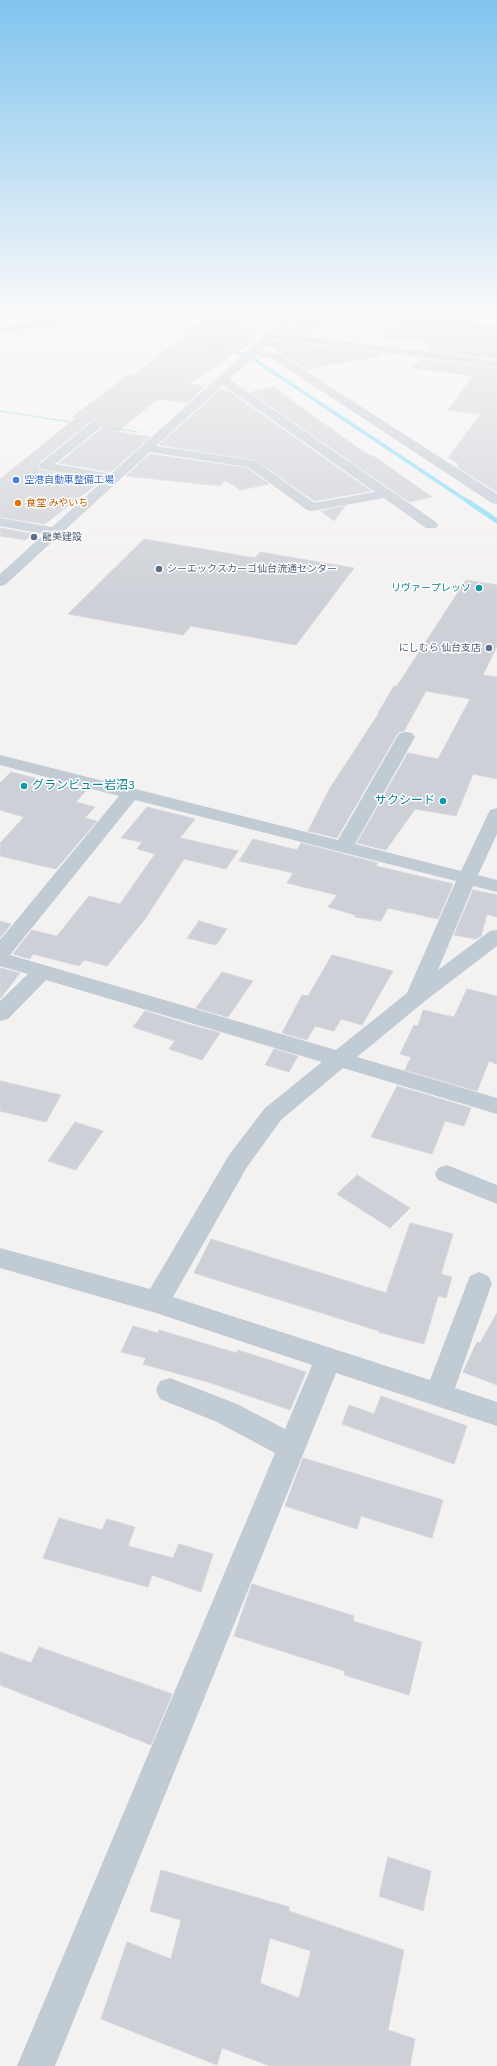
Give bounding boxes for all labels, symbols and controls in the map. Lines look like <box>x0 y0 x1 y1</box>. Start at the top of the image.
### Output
place label: 空港自動車整備工場 <box>24 474 114 486</box>
marker: 空港自動車整備工場 <box>11 475 21 485</box>
place label: 食堂 みやいち <box>26 497 88 509</box>
marker: 食堂 みやいち <box>13 498 23 508</box>
place label: 龍美建設 <box>42 531 82 543</box>
marker: 龍美建設 <box>29 532 39 542</box>
place label: シーエックスカーゴ仙台流通センター <box>167 563 337 575</box>
marker: シーエックスカーゴ仙台流通センター <box>154 564 164 574</box>
place label: リヴァープレッソ <box>391 582 471 594</box>
marker: リヴァープレッソ <box>474 583 484 593</box>
place label: にしむら 仙台支店 <box>399 642 481 654</box>
marker: にしむら 仙台支店 <box>484 643 494 653</box>
place label: グランビュー岩沼3 <box>32 779 135 793</box>
marker: グランビュー岩沼3 <box>19 781 29 791</box>
place label: サクシード <box>375 794 435 808</box>
marker: サクシード <box>438 796 448 806</box>

